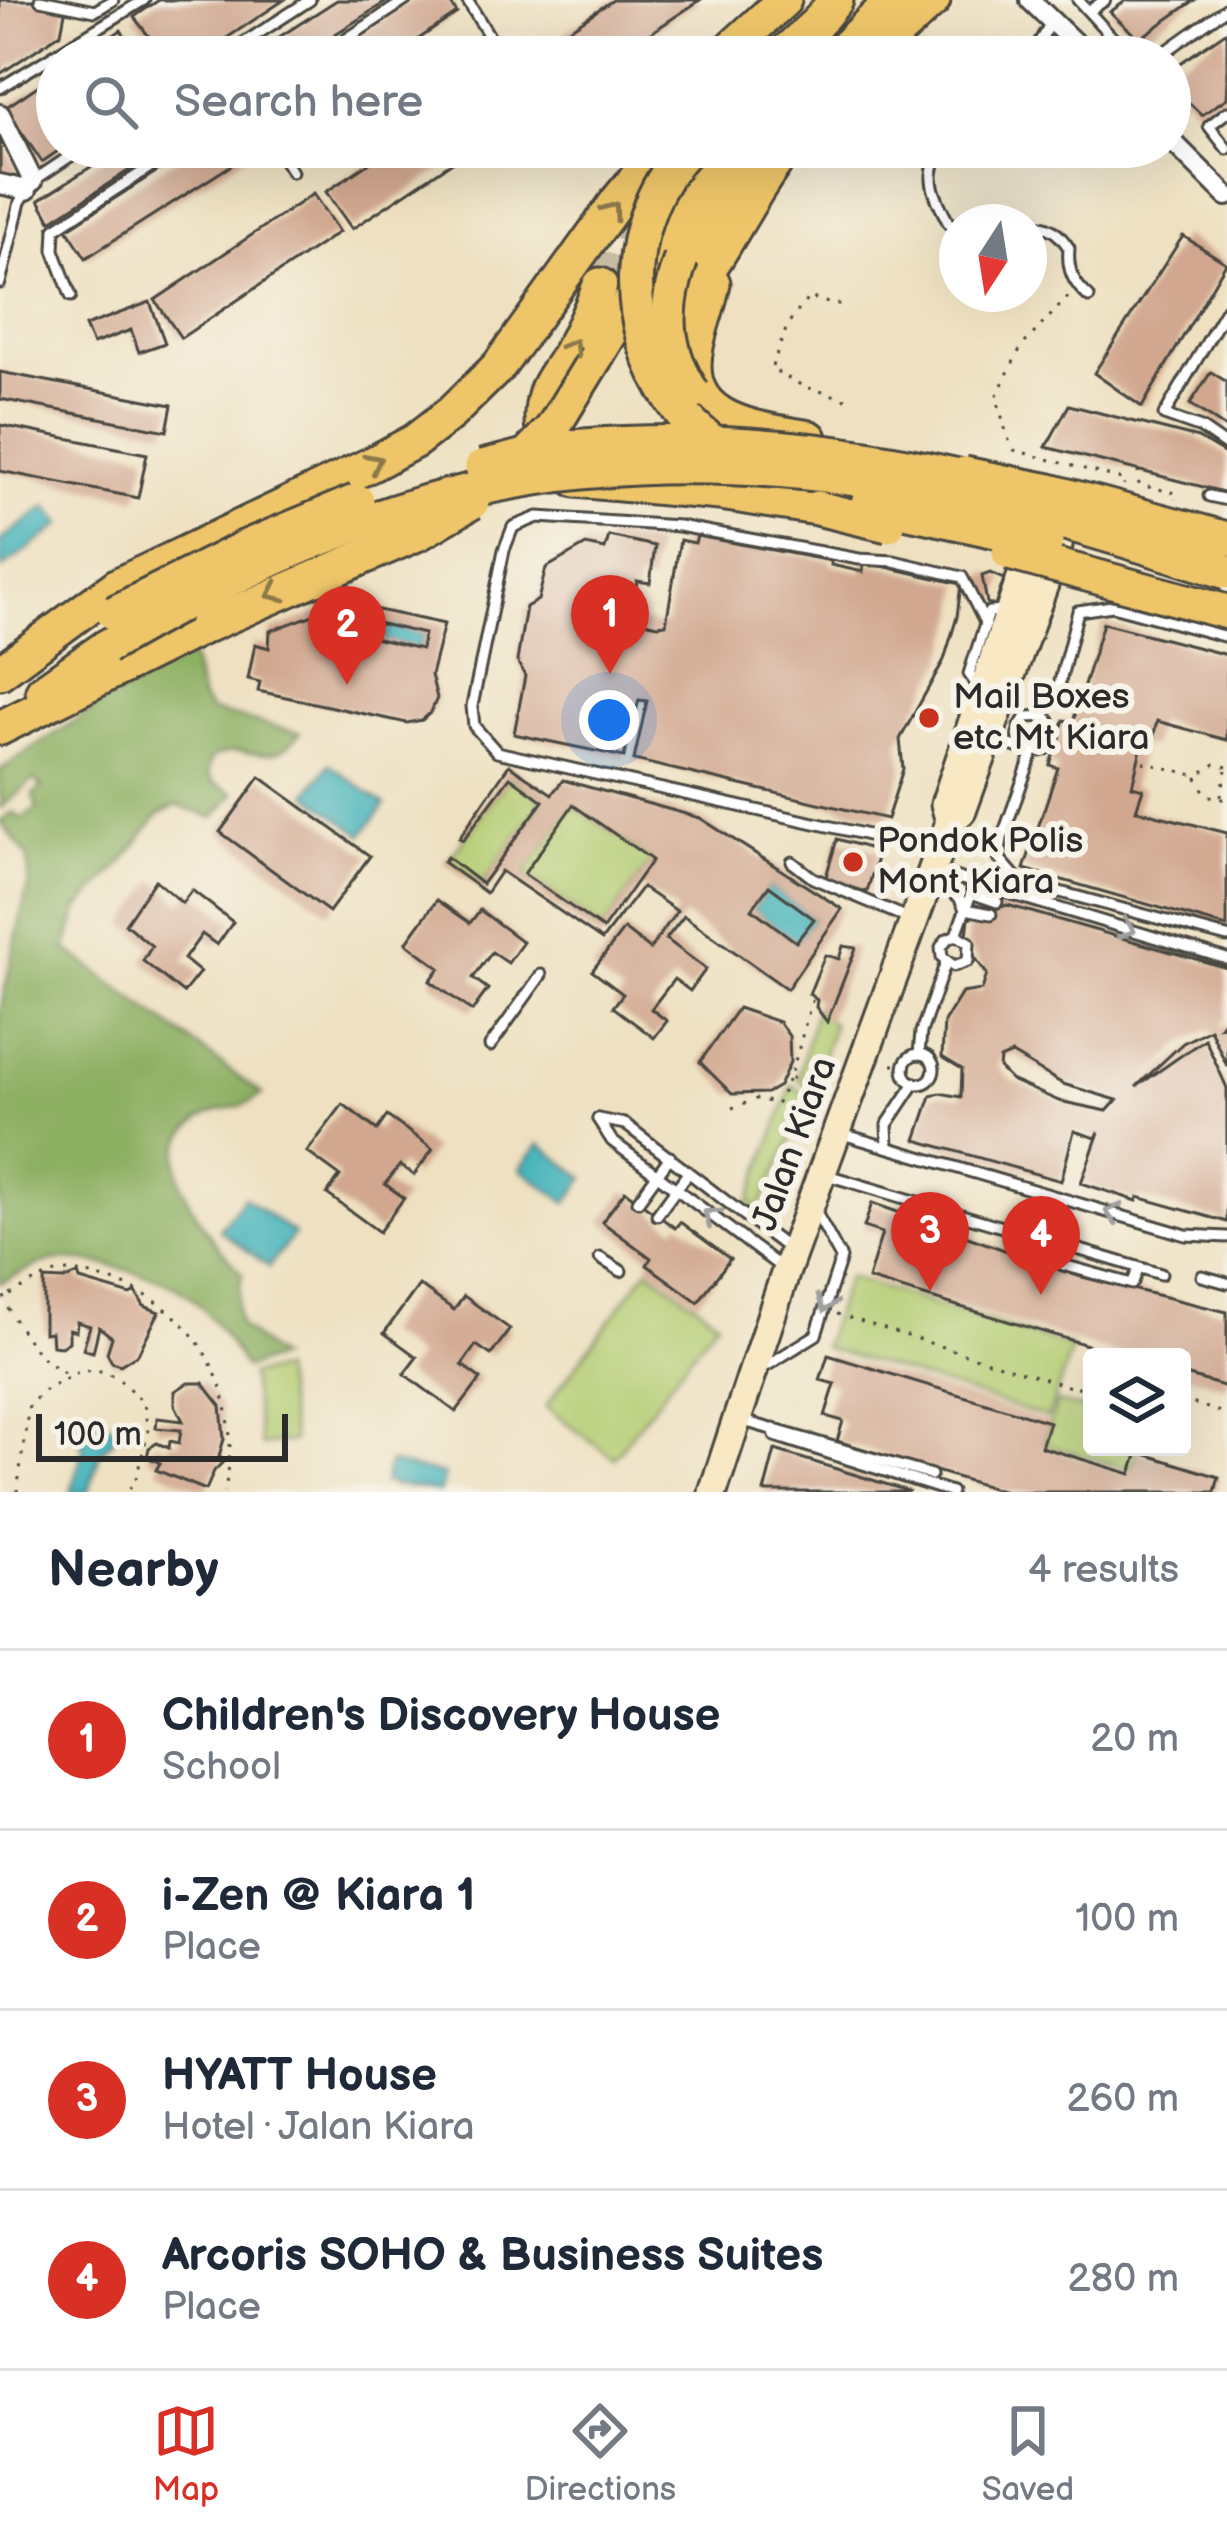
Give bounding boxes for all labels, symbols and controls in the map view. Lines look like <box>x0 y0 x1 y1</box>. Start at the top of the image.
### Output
search box <box>36 36 1191 168</box>
icon: search <box>78 69 144 135</box>
text: Search here <box>174 75 423 130</box>
one-way arrow <box>597 202 619 223</box>
north arrow <box>939 204 1047 312</box>
one-way arrow <box>558 338 581 360</box>
one-way arrow <box>362 454 384 477</box>
pin: 1 <box>571 575 649 674</box>
one-way arrow <box>266 579 287 602</box>
pin: 2 <box>308 586 386 685</box>
place label: Mail Boxes etc Mt Kiara <box>953 676 1150 760</box>
your location <box>579 690 639 750</box>
marker: Mail Boxes etc Mt Kiara <box>916 705 942 731</box>
place label: Pondok Polis Mont Kiara <box>877 820 1083 904</box>
marker: Pondok Polis Mont Kiara <box>840 849 866 875</box>
one-way arrow <box>1116 915 1137 940</box>
street label: Jalan Kiara <box>744 1051 846 1237</box>
pin: 3 <box>891 1192 969 1291</box>
pin: 4 <box>1002 1196 1080 1295</box>
one-way arrow <box>1103 1202 1124 1227</box>
one-way arrow <box>703 1209 725 1230</box>
one-way arrow <box>816 1293 841 1314</box>
map controls <box>1083 1348 1191 1456</box>
button: layers <box>1083 1348 1191 1456</box>
scale bar <box>36 1408 288 1461</box>
text: 100 m <box>54 1415 142 1455</box>
text: Nearby <box>48 1540 219 1601</box>
text: 4 results <box>1028 1547 1179 1594</box>
text: Children's Discovery House <box>162 1689 721 1744</box>
text: 1 <box>79 1716 95 1763</box>
text: 20 m <box>1090 1716 1179 1763</box>
text: School <box>162 1744 281 1791</box>
text: i-Zen @ Kiara 1 <box>162 1869 475 1924</box>
text: 2 <box>75 1896 99 1943</box>
text: 100 m <box>1075 1896 1179 1943</box>
text: Place <box>162 1924 261 1971</box>
text: HYATT House <box>162 2049 437 2104</box>
text: 3 <box>76 2076 98 2123</box>
text: 260 m <box>1066 2076 1179 2123</box>
text: Hotel · Jalan Kiara <box>162 2104 475 2151</box>
text: Arcoris SOHO & Business Suites <box>162 2229 823 2284</box>
text: 4 <box>76 2256 98 2303</box>
text: 280 m <box>1068 2256 1179 2303</box>
text: Place <box>162 2284 261 2331</box>
tab: Map <box>153 2398 219 2510</box>
tab: Directions <box>524 2398 676 2510</box>
tab: Saved <box>982 2398 1074 2510</box>

